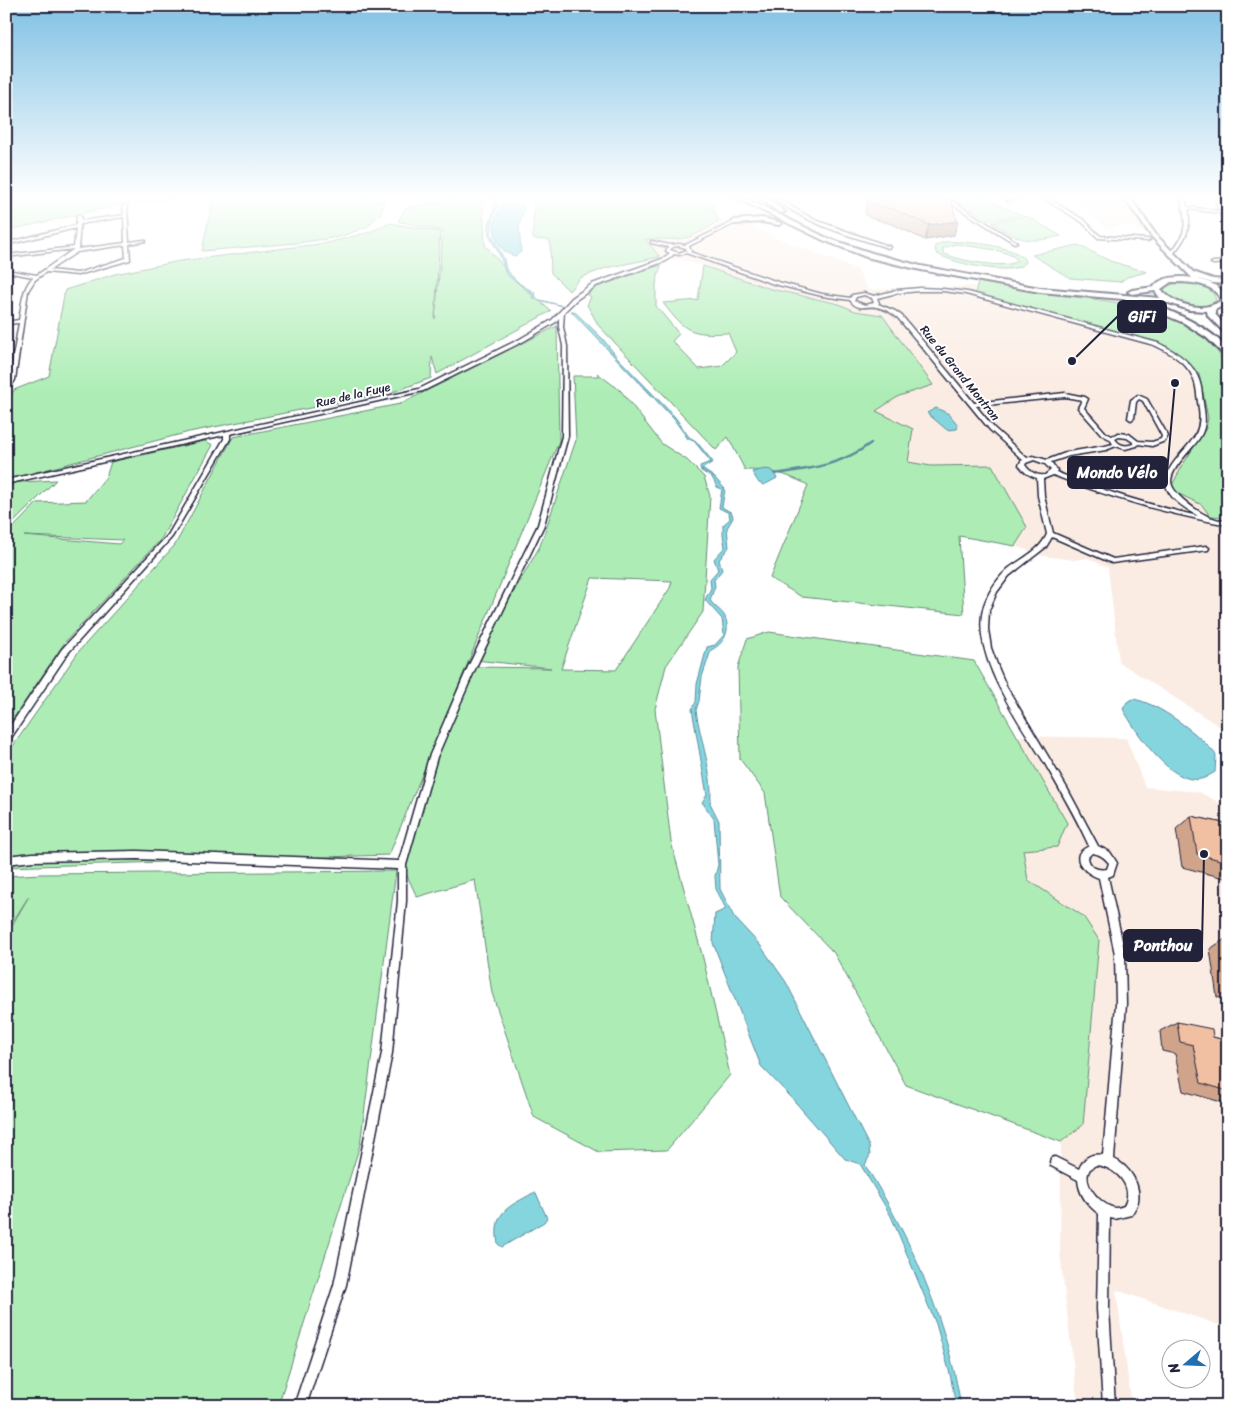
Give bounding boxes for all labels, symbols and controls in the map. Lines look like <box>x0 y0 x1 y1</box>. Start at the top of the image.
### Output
callout: GiFi <box>1118 301 1166 332</box>
text: GiFi <box>1127 302 1157 331</box>
street label: Rue du Grand Montron <box>914 320 1006 426</box>
street label: Rue de la Fuye <box>314 376 393 414</box>
callout: Mondo Vélo <box>1068 457 1167 488</box>
text: Mondo Vélo <box>1076 458 1157 487</box>
callout: Ponthou <box>1124 930 1202 961</box>
text: Ponthou <box>1134 931 1193 960</box>
north arrow <box>1162 1340 1212 1390</box>
text: N <box>1161 1359 1188 1378</box>

